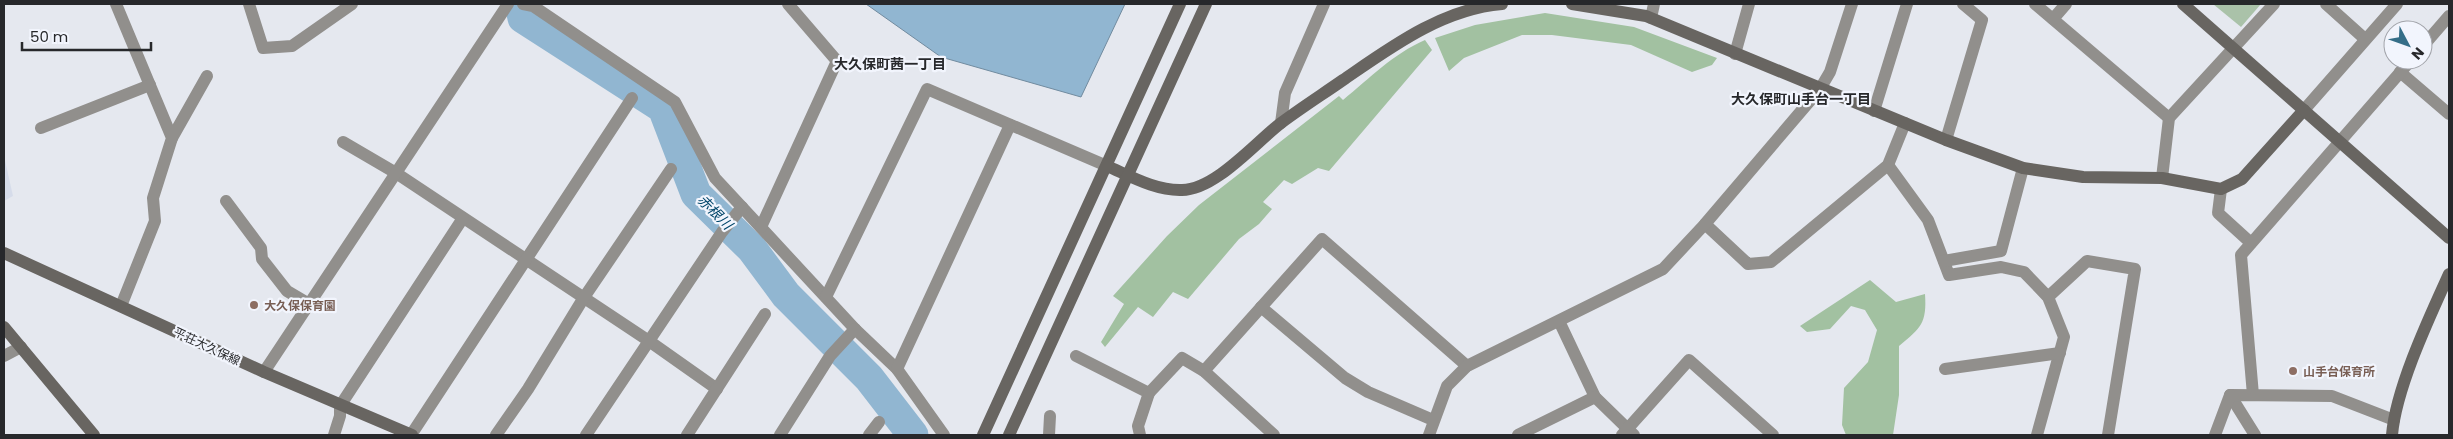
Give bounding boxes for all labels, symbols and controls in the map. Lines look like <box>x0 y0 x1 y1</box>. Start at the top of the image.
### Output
scale bar <box>22 20 151 52</box>
north arrow <box>2383 20 2433 70</box>
text: 50 m <box>30 26 68 47</box>
text: N <box>2407 43 2429 64</box>
district label: 大久保町茜一丁目 <box>834 54 946 74</box>
district label: 大久保町山手台一丁目 <box>1731 89 1871 109</box>
water label: 赤根川 <box>693 190 738 235</box>
place label: 大久保保育園 <box>264 297 336 314</box>
marker: 大久保保育園 <box>248 299 260 311</box>
street label: 平荘大久保線 <box>171 323 243 369</box>
place label: 山手台保育所 <box>2303 363 2375 380</box>
marker: 山手台保育所 <box>2287 365 2299 377</box>

